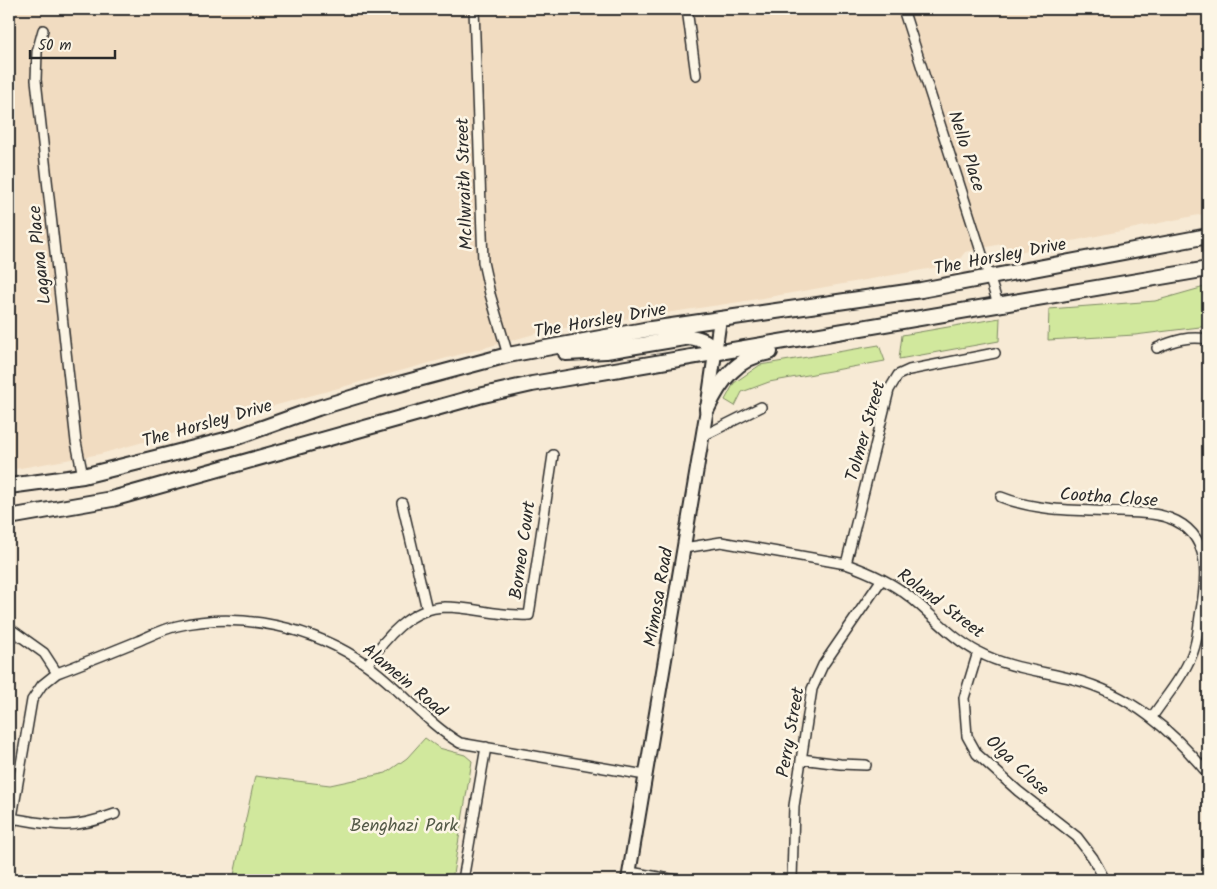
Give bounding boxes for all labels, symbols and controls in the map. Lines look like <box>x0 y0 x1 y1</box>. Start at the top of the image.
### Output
scale bar <box>30 28 115 60</box>
text: 50 m <box>38 34 72 58</box>
street label: Nello Place <box>939 107 992 196</box>
street label: McIlwraith Street <box>449 116 482 251</box>
street label: Lagana Place <box>21 204 60 306</box>
street label: The Horsley Drive <box>932 230 1069 285</box>
street label: The Horsley Drive <box>532 296 669 347</box>
street label: Tolmer Street <box>838 377 895 485</box>
street label: The Horsley Drive <box>139 392 276 457</box>
street label: Cootha Close <box>1059 481 1159 516</box>
street label: Borneo Court <box>502 498 545 601</box>
street label: Mimosa Road <box>636 544 683 649</box>
street label: Roland Street <box>890 562 991 647</box>
street label: Alamein Road <box>355 637 454 726</box>
street label: Perry Street <box>769 684 814 780</box>
street label: Olga Close <box>978 729 1056 804</box>
park label: Benghazi Park <box>350 812 458 841</box>

